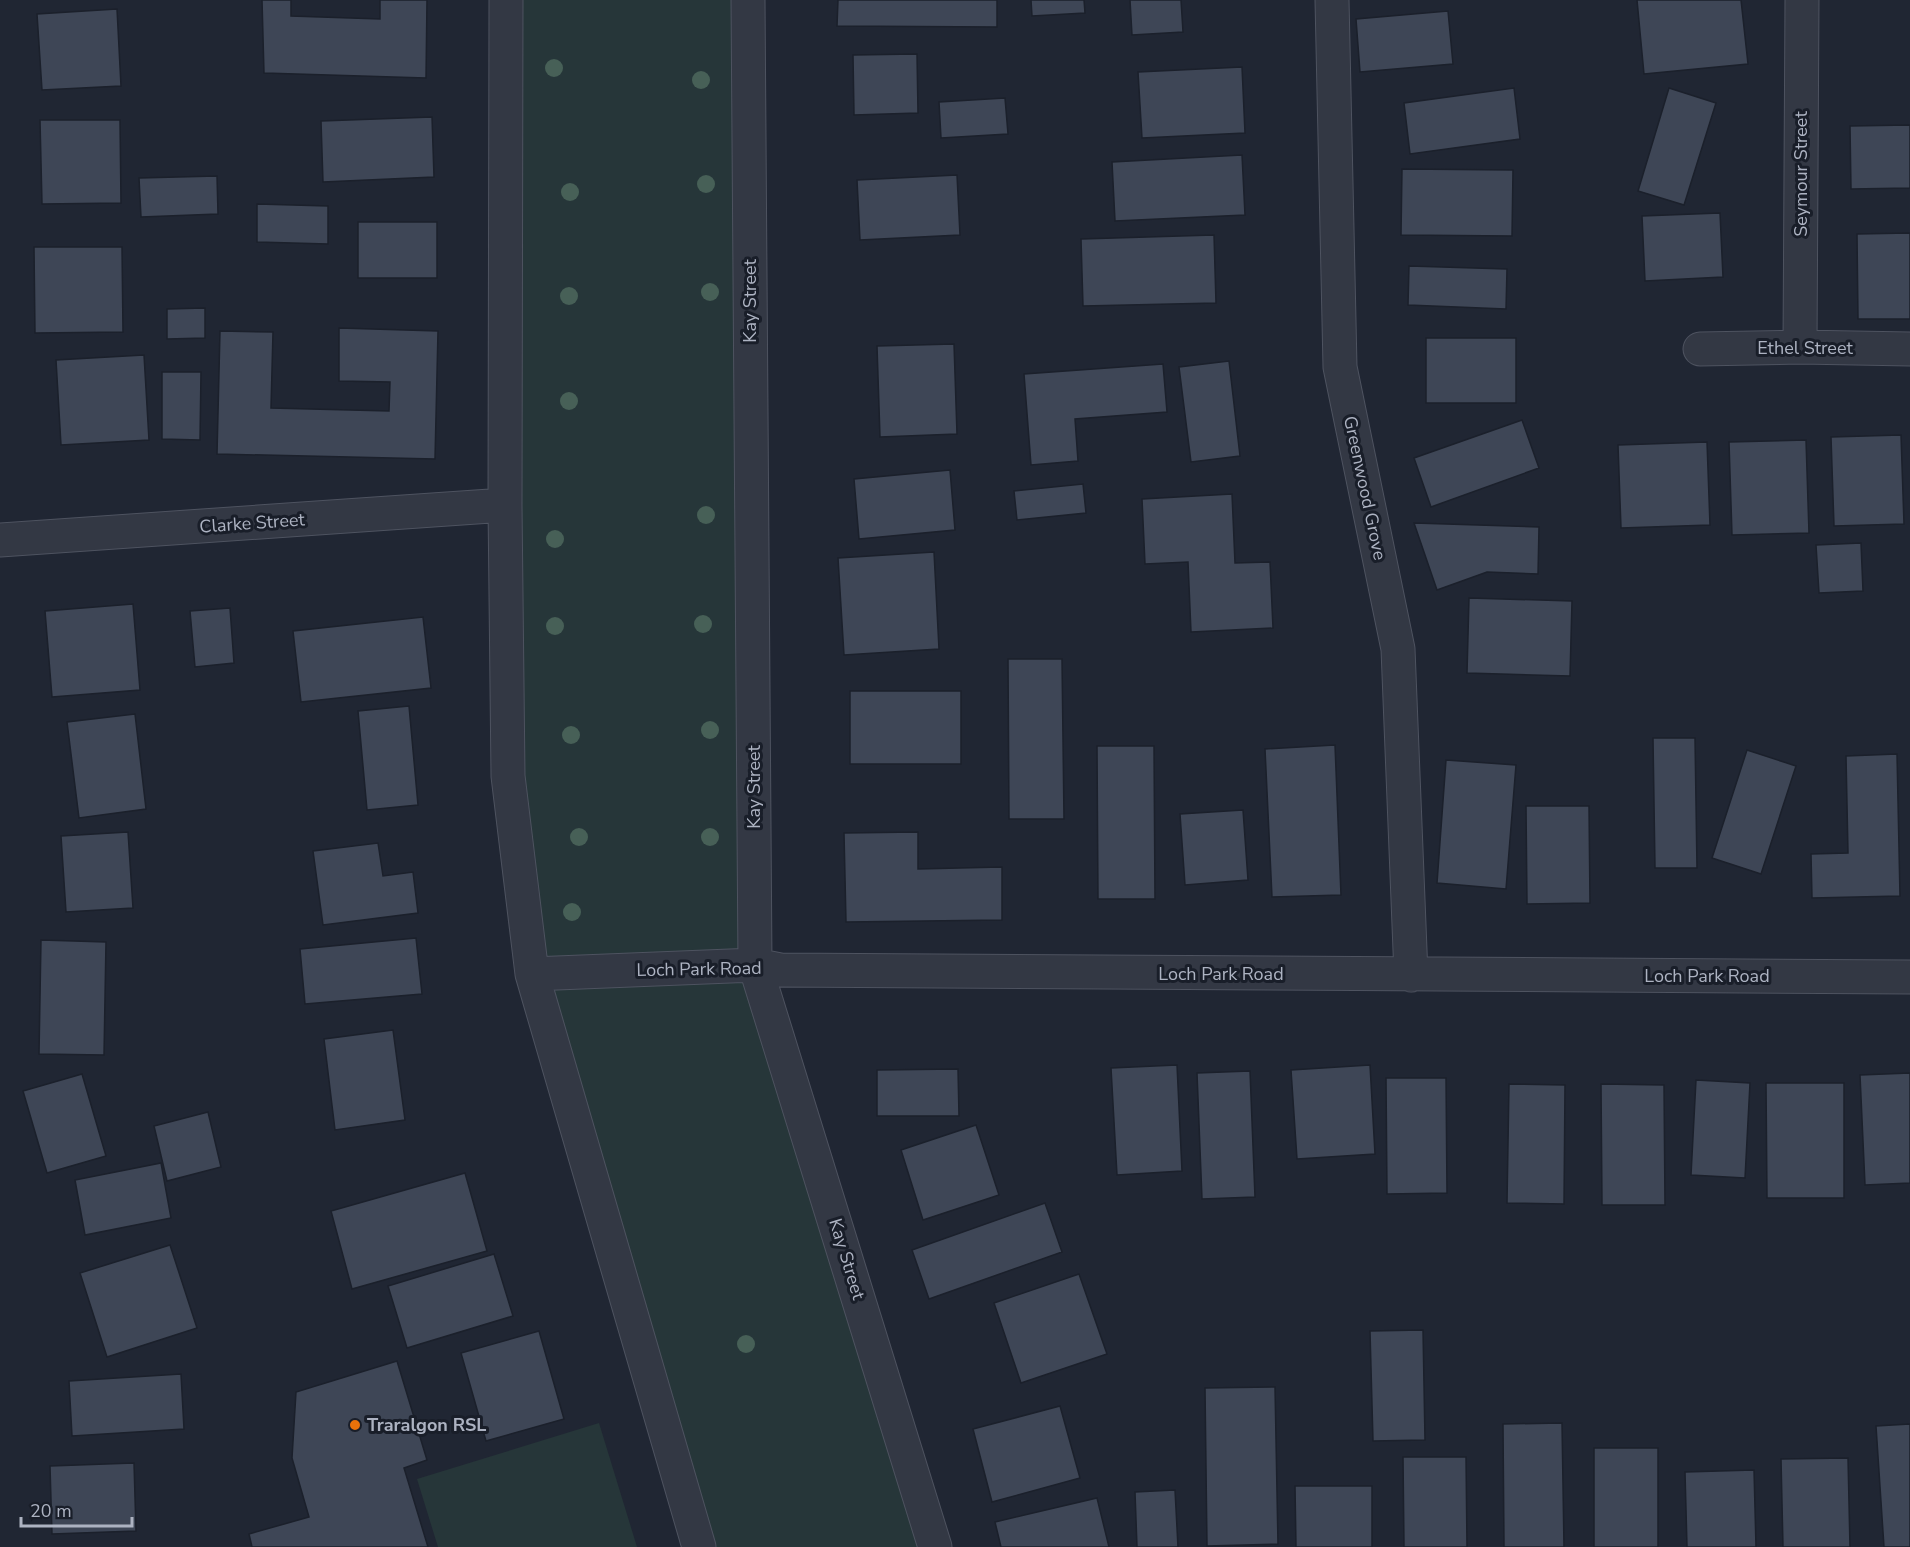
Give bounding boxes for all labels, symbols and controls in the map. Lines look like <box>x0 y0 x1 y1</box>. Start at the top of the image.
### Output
street label: Seymour Street <box>1789 111 1813 237</box>
street label: Kay Street <box>738 258 762 343</box>
street label: Ethel Street <box>1757 336 1853 360</box>
street label: Greenwood Grove <box>1338 414 1392 562</box>
street label: Clarke Street <box>199 507 306 539</box>
street label: Kay Street <box>742 744 766 829</box>
street label: Loch Park Road <box>636 956 762 982</box>
street label: Loch Park Road <box>1158 962 1284 986</box>
street label: Loch Park Road <box>1644 964 1770 988</box>
street label: Kay Street <box>823 1215 871 1303</box>
place label: Traralgon RSL <box>367 1413 486 1437</box>
marker: Traralgon RSL <box>348 1418 362 1432</box>
scale bar <box>21 1490 132 1528</box>
text: 20 m <box>30 1499 72 1523</box>

